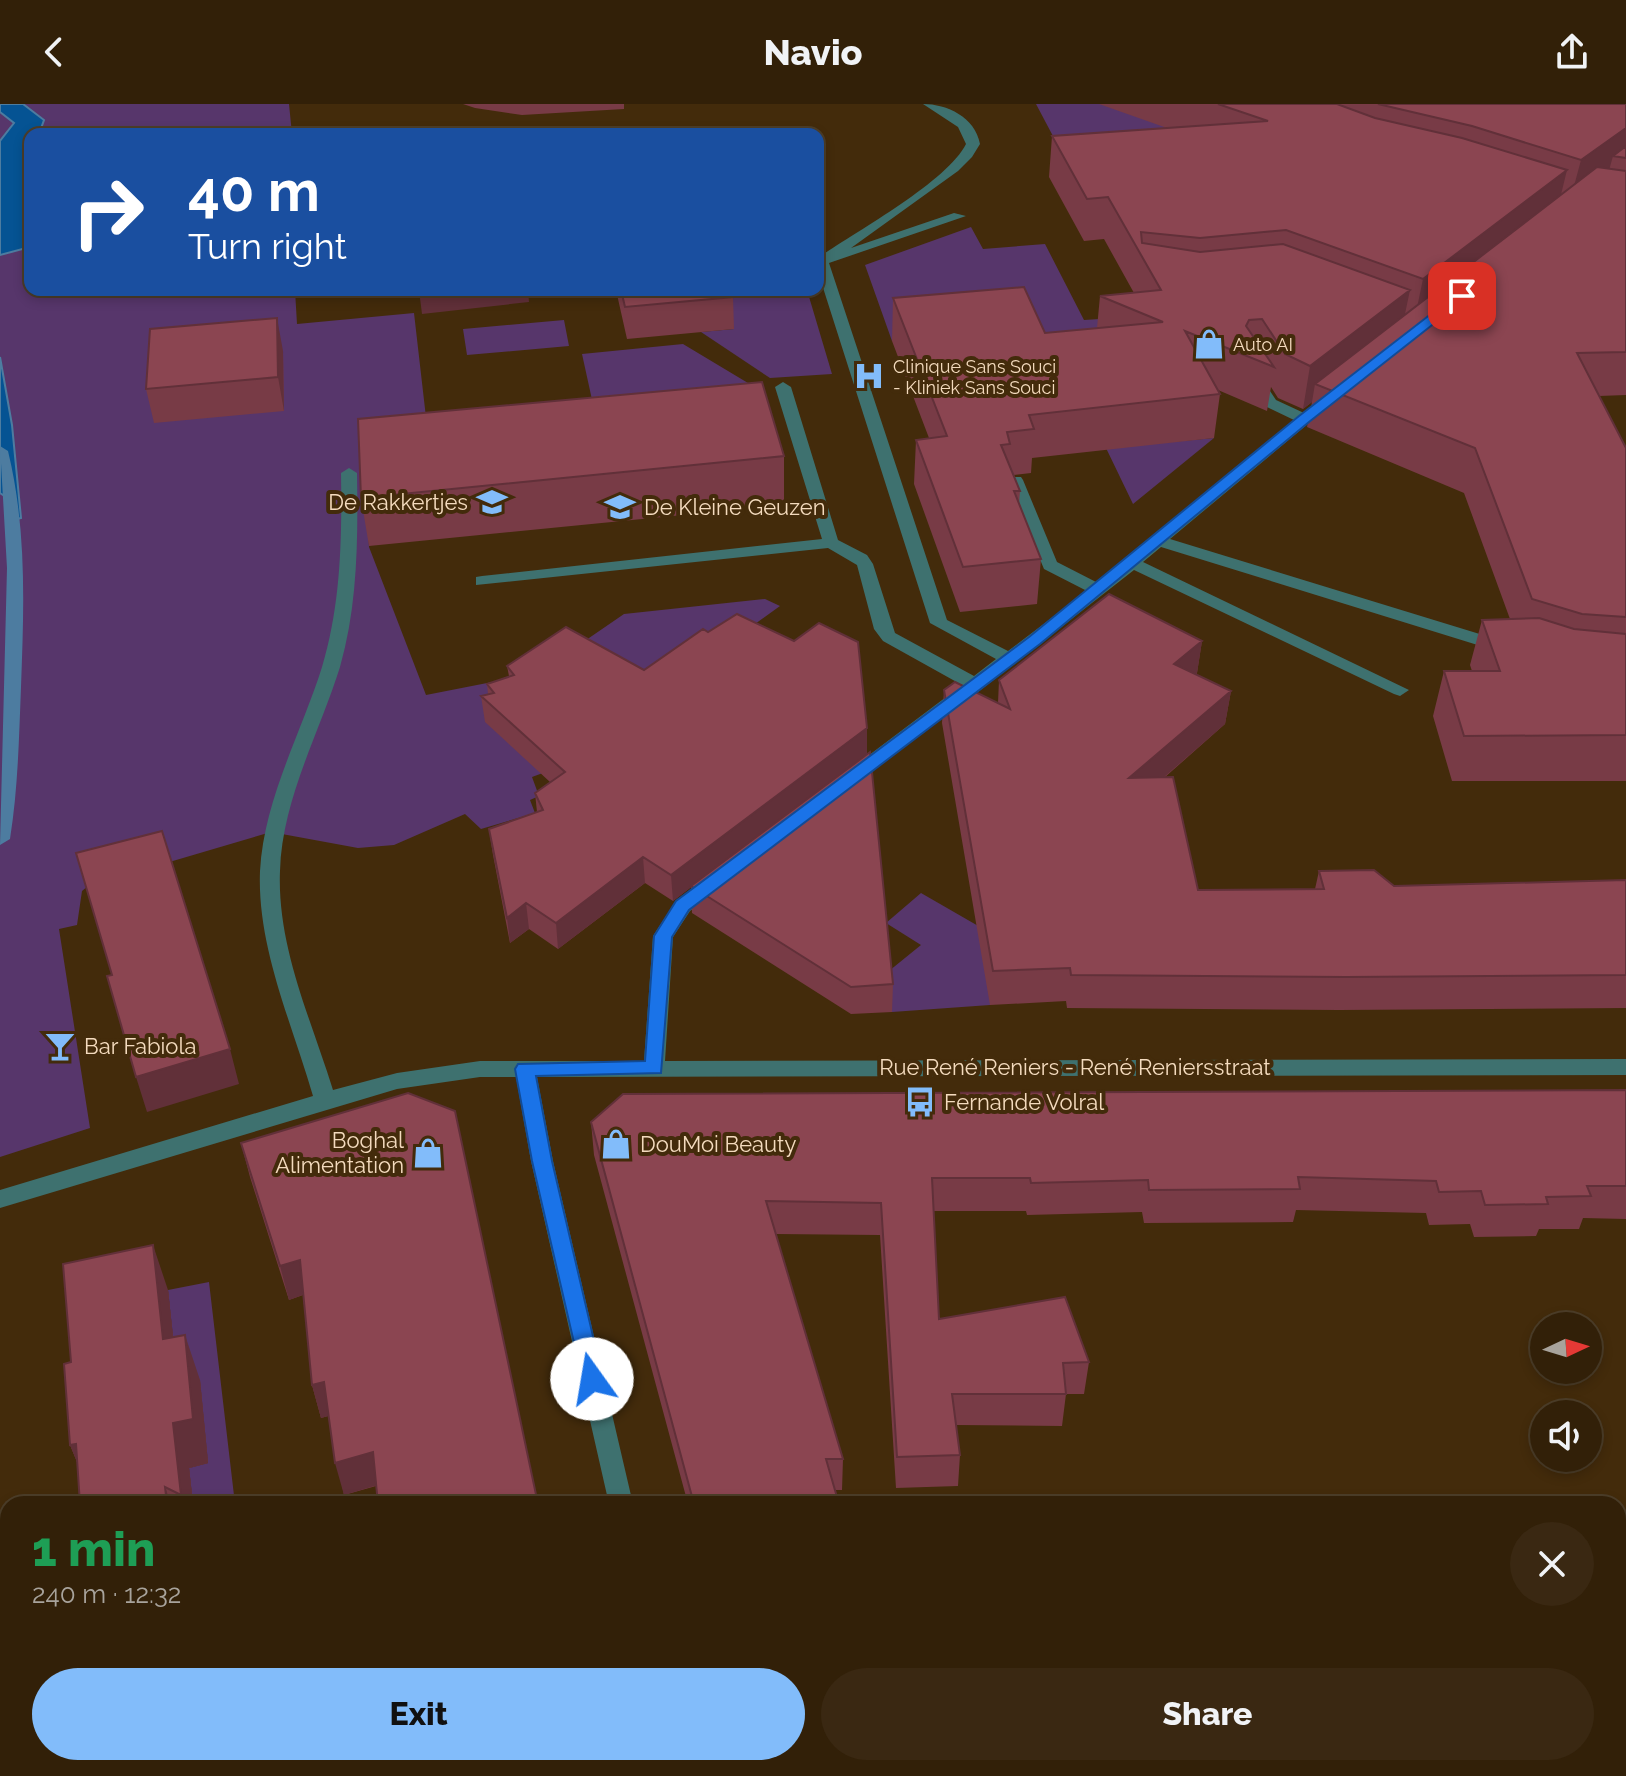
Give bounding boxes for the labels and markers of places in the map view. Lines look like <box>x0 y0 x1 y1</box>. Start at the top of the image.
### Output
pin <box>1428 262 1496 330</box>
shop icon: Auto AI <box>1192 327 1226 361</box>
place label: Auto AI <box>1233 334 1293 355</box>
place label: Clinique Sans Souci - Kliniek Sans Souci <box>893 356 1056 398</box>
hospital icon: Clinique Sans Souci - Kliniek Sans Souci <box>852 359 886 393</box>
school or university icon: De Rakkertjes <box>475 485 509 519</box>
place label: De Rakkertjes <box>328 489 468 515</box>
school or university icon: De Kleine Geuzen <box>603 490 637 524</box>
place label: De Kleine Geuzen <box>644 494 826 520</box>
bar icon: Bar Fabiola <box>43 1029 77 1063</box>
place label: Bar Fabiola <box>84 1033 196 1059</box>
bus stop icon: Fernande Volral <box>903 1085 937 1119</box>
place label: Fernande Volral <box>944 1089 1104 1115</box>
place label: Boghal Alimentation <box>275 1127 404 1178</box>
shop icon: DouMoi Beauty <box>599 1127 633 1161</box>
place label: DouMoi Beauty <box>640 1131 796 1157</box>
shop icon: Boghal Alimentation <box>411 1136 445 1170</box>

